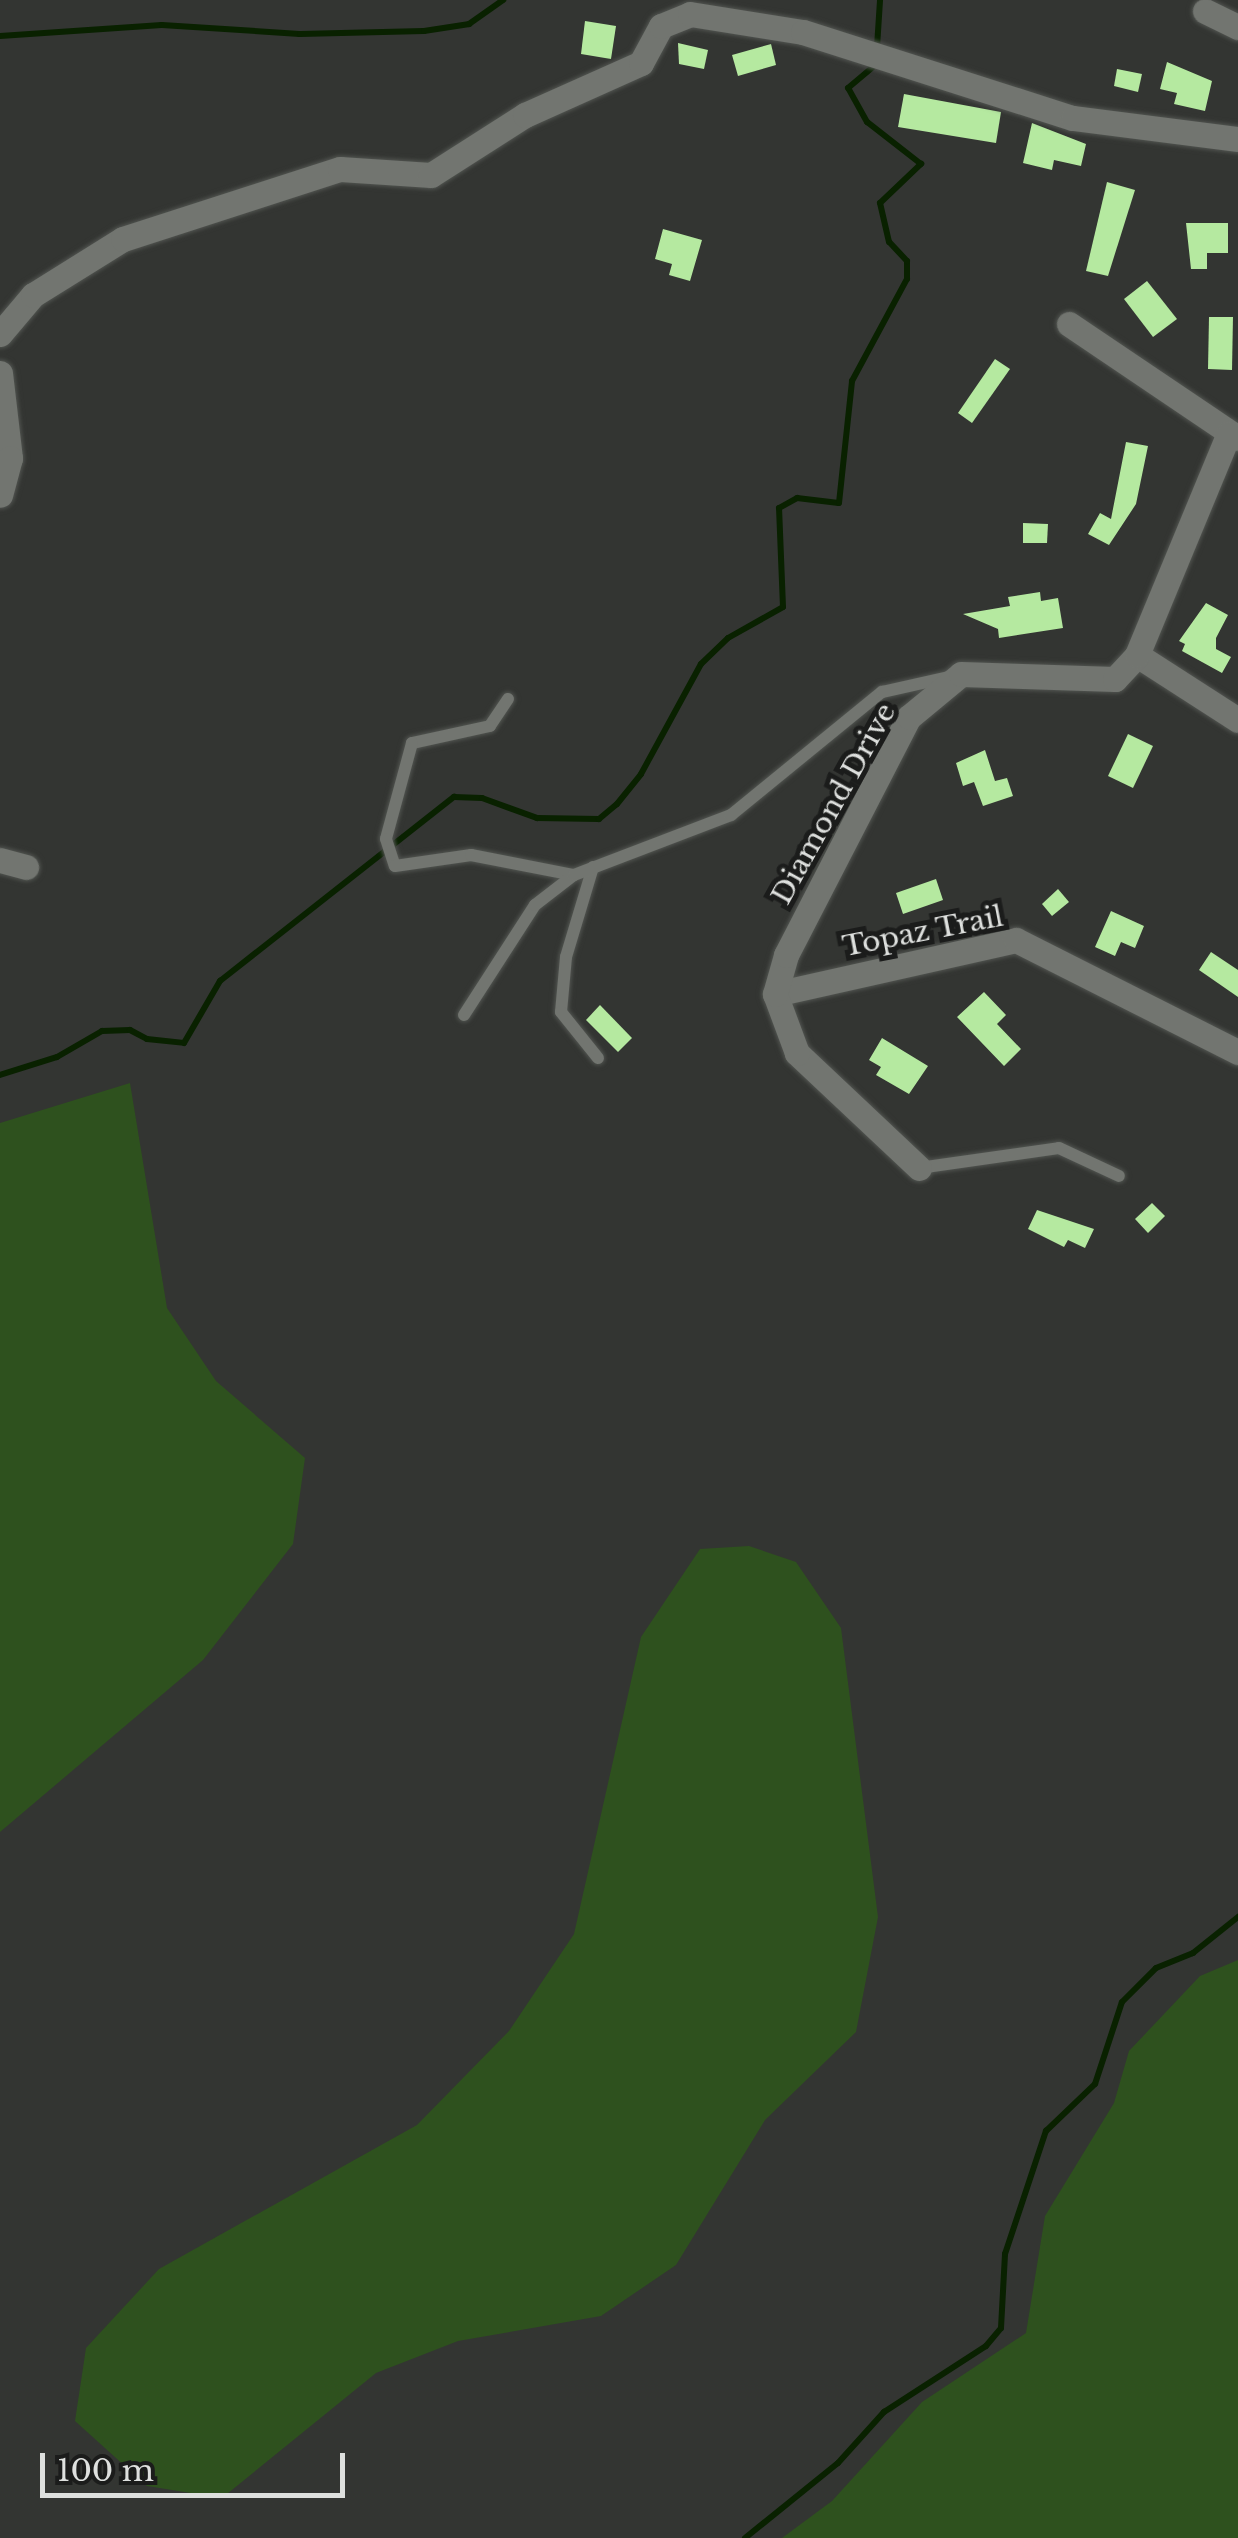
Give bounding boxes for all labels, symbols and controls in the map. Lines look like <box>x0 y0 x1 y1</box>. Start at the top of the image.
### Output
street label: Diamond Drive <box>765 698 903 910</box>
street label: Topaz Trail <box>839 900 1007 964</box>
scale bar <box>45 2433 350 2495</box>
text: 100 m <box>57 2452 154 2489</box>

